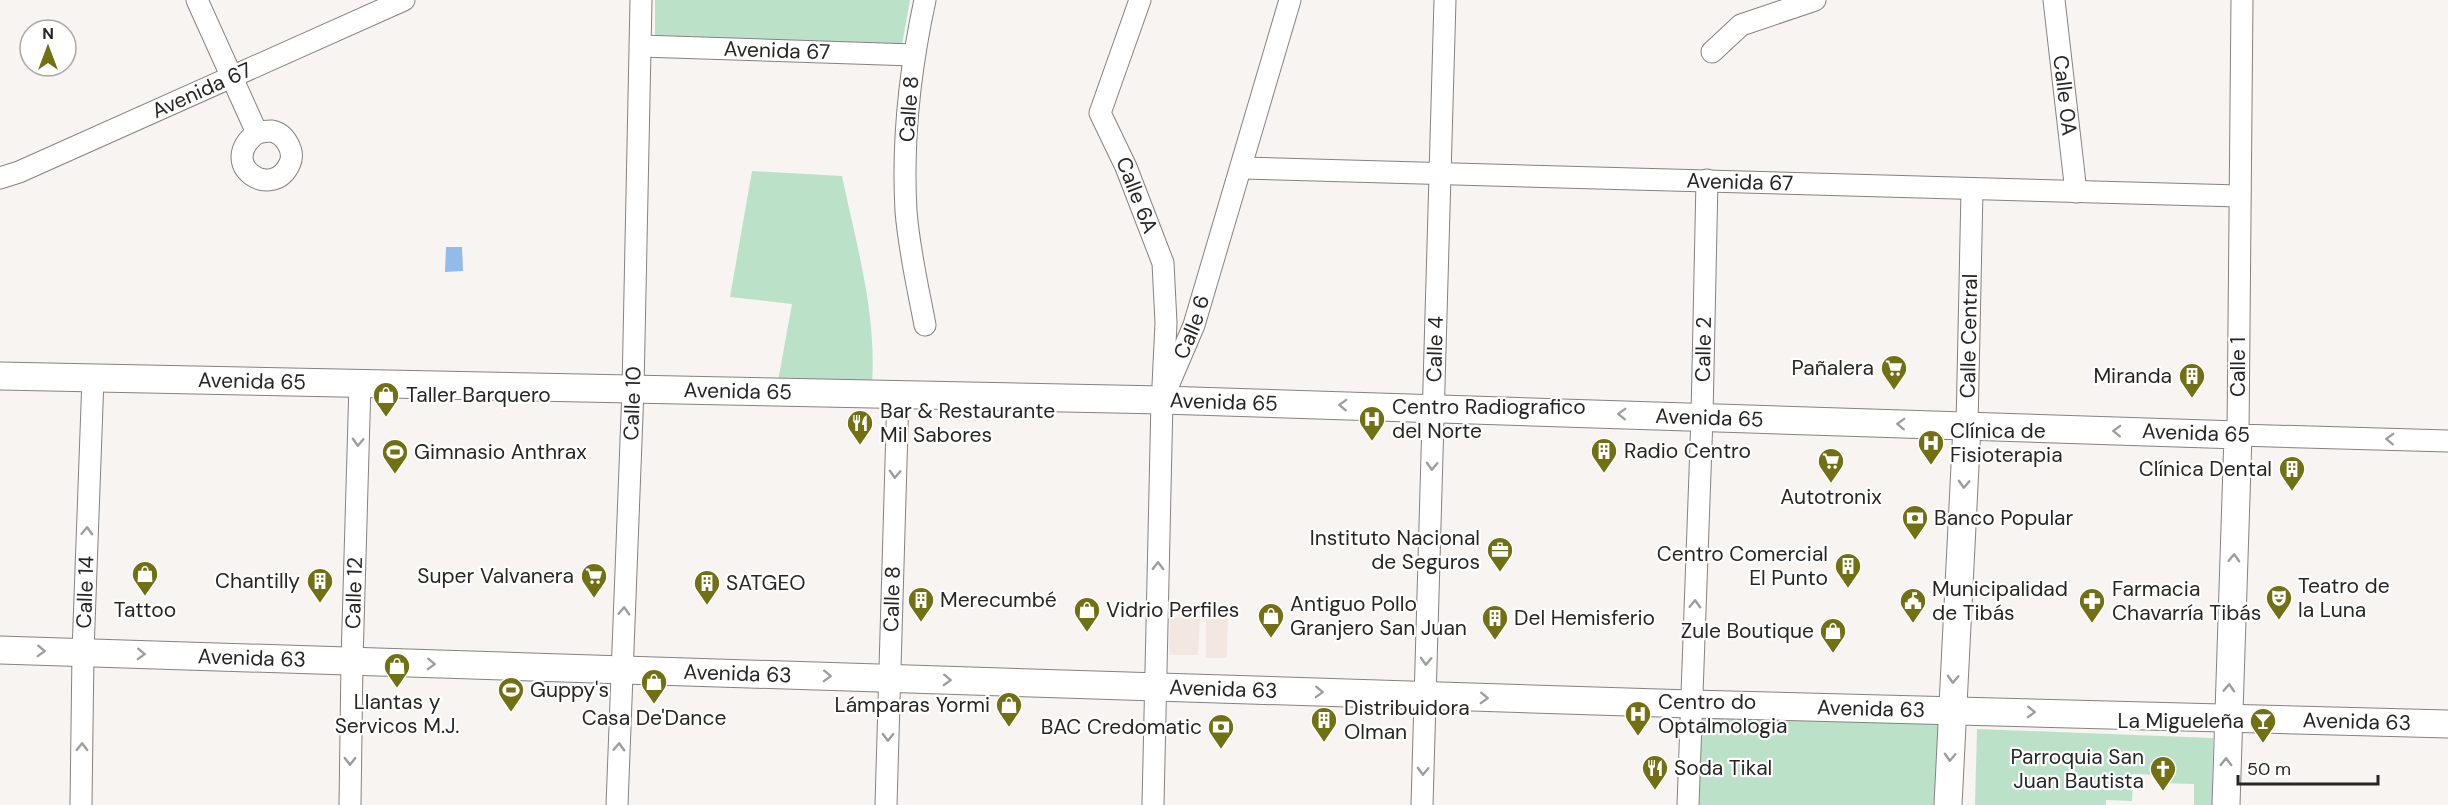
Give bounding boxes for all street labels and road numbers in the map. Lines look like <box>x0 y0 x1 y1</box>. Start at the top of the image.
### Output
street label: Avenida 67 <box>723 35 831 66</box>
street label: Calle 0A <box>2046 54 2083 137</box>
street label: Avenida 67 <box>147 56 256 125</box>
street label: Calle 8 <box>893 75 925 143</box>
street label: Calle 6A <box>1109 152 1164 237</box>
street label: Avenida 67 <box>1686 166 1793 197</box>
street label: Calle Central <box>1954 273 1984 399</box>
street label: Calle 6 <box>1167 292 1216 364</box>
street label: Calle 4 <box>1420 315 1450 383</box>
street label: Calle 2 <box>1689 316 1718 382</box>
street label: Calle 1 <box>2224 337 2252 397</box>
street label: Avenida 65 <box>198 366 306 396</box>
street label: Calle 10 <box>617 366 647 441</box>
street label: Avenida 65 <box>683 376 792 406</box>
street label: Avenida 65 <box>1169 386 1278 418</box>
street label: Avenida 65 <box>1655 402 1764 434</box>
street label: Avenida 65 <box>2141 417 2251 449</box>
street label: Calle 14 <box>70 555 101 629</box>
street label: Calle 12 <box>339 557 369 629</box>
street label: Calle 8 <box>877 566 907 633</box>
street label: Avenida 63 <box>197 642 306 674</box>
street label: Avenida 63 <box>683 658 792 689</box>
street label: Avenida 63 <box>1169 673 1278 705</box>
street label: Avenida 63 <box>1817 693 1926 724</box>
street label: Avenida 63 <box>2302 706 2411 737</box>

